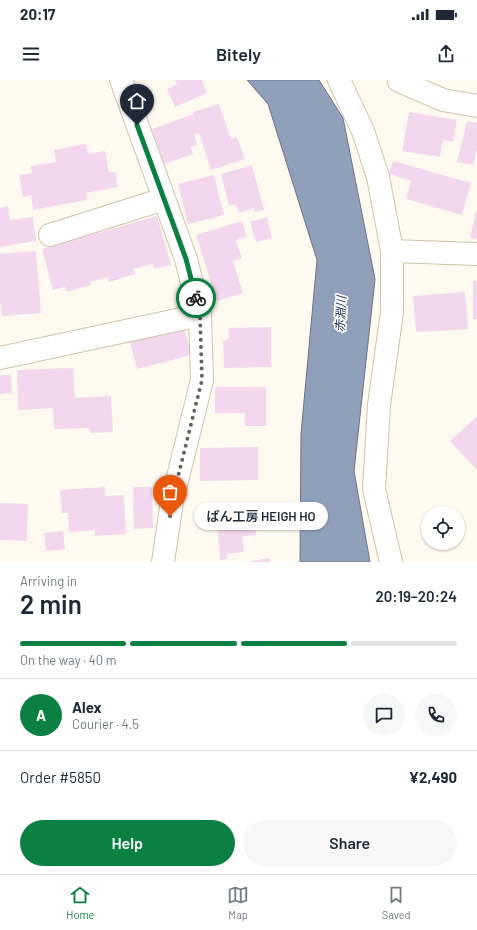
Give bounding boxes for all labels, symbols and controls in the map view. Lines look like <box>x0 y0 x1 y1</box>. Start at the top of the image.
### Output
text: 20:17 <box>20 5 55 23</box>
icon: menu <box>20 43 42 65</box>
text: Bitely <box>216 43 261 65</box>
icon: share <box>435 43 457 65</box>
pin <box>120 84 154 125</box>
icon: home <box>126 90 148 112</box>
courier <box>176 278 216 318</box>
icon: bike <box>185 287 207 309</box>
water label: 赤淵川 <box>332 294 348 332</box>
pin <box>153 475 187 516</box>
icon: bag <box>159 481 181 503</box>
callout: ぱん工房 HEIGH HO <box>194 502 328 530</box>
map controls <box>421 506 465 550</box>
button: locate <box>421 506 465 550</box>
text: ぱん工房 HEIGH HO <box>206 508 316 524</box>
text: Arriving in <box>20 573 77 589</box>
text: 20:19–20:24 <box>376 587 457 605</box>
text: 2 min <box>20 588 82 619</box>
text: On the way · 40 m <box>20 652 116 668</box>
button: chat <box>363 694 405 736</box>
button: phone <box>415 694 457 736</box>
text: Alex <box>72 698 102 716</box>
text: A <box>36 706 46 724</box>
text: Courier · 4.5 <box>72 716 139 732</box>
text: Order #5850 <box>20 768 101 786</box>
text: ¥2,490 <box>409 768 457 786</box>
button: Help <box>20 820 235 866</box>
button: Share <box>243 820 457 866</box>
tab: Home <box>66 884 94 921</box>
tab: Map <box>227 884 249 921</box>
tab: Saved <box>382 884 411 921</box>

